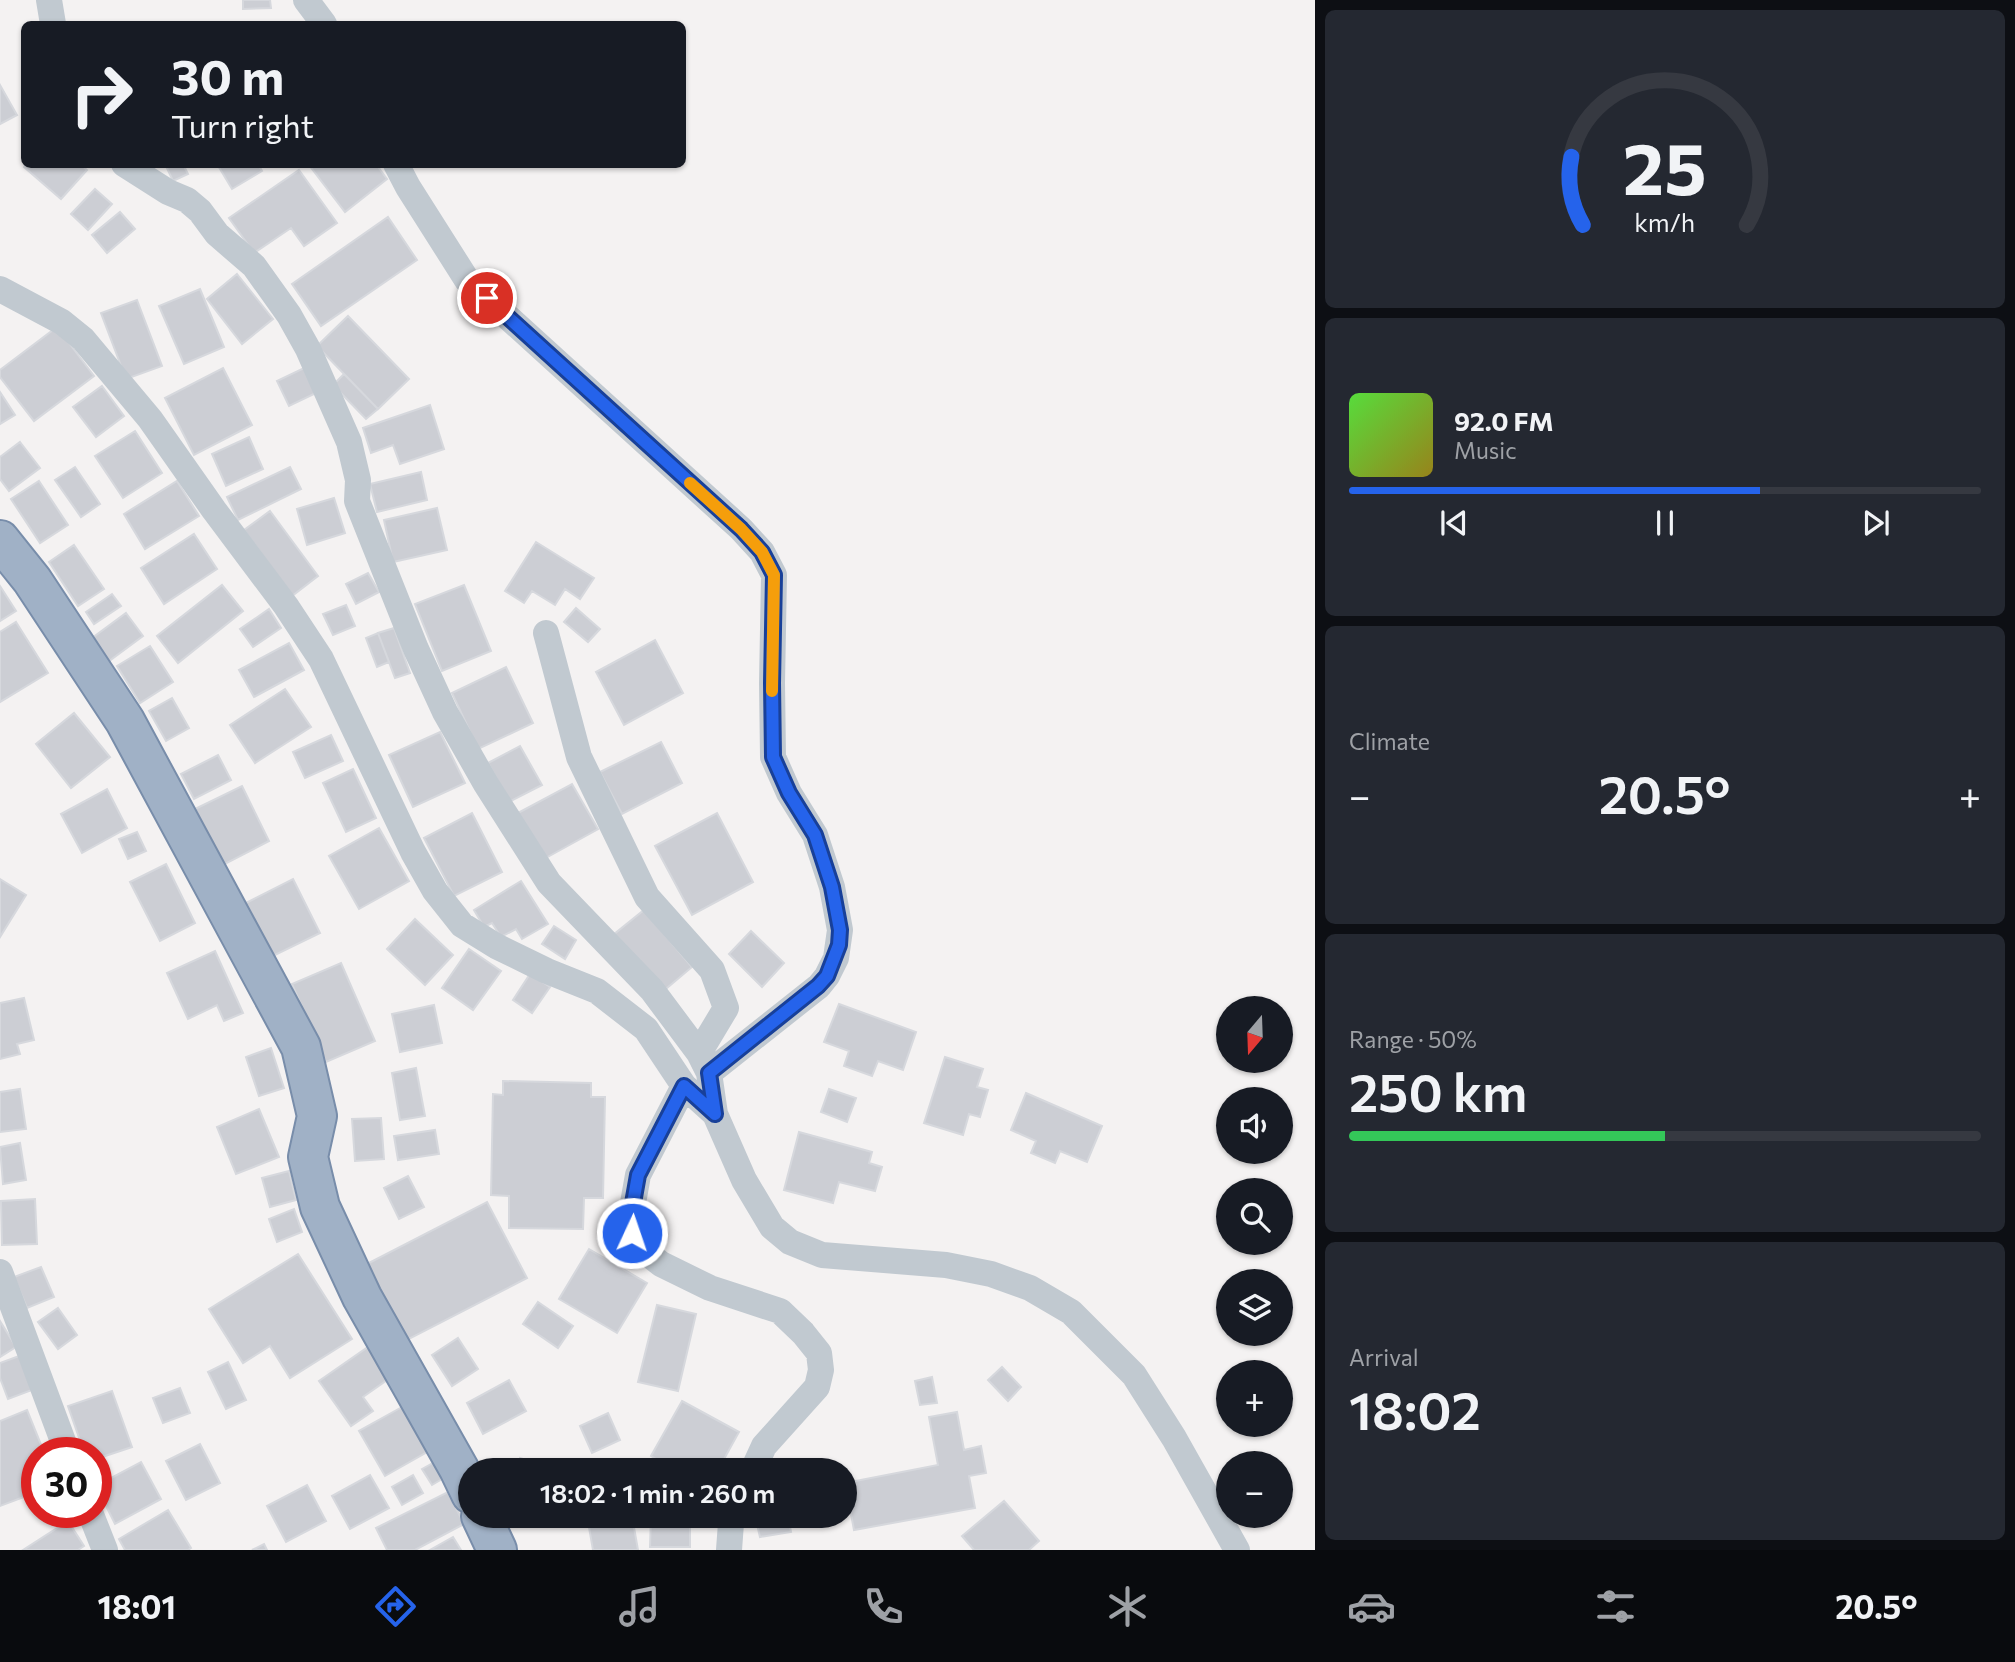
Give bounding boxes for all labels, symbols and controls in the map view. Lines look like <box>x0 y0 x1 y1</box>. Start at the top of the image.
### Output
text: 30 m <box>171 45 284 105</box>
icon: right <box>56 49 147 140</box>
text: Turn right <box>171 105 314 145</box>
text: 25 <box>1623 121 1707 210</box>
text: km/h <box>1635 207 1695 237</box>
pin <box>457 268 517 328</box>
icon: arrive <box>468 279 506 317</box>
text: 92.0 FM <box>1454 405 1554 436</box>
text: Music <box>1454 436 1517 464</box>
icon: previous <box>1435 504 1473 542</box>
icon: pause <box>1646 504 1684 542</box>
icon: next <box>1857 504 1895 542</box>
text: Climate <box>1349 727 1430 755</box>
text: 20.5° <box>1599 761 1730 825</box>
text: − <box>1349 771 1371 818</box>
text: + <box>1959 771 1981 818</box>
north arrow <box>1216 996 1293 1073</box>
map controls <box>1216 996 1293 1528</box>
text: Range · 50% <box>1349 1025 1477 1053</box>
text: 250 km <box>1349 1059 1527 1123</box>
button: sound <box>1216 1087 1293 1164</box>
button: search <box>1216 1178 1293 1255</box>
position arrow <box>595 1196 669 1270</box>
button: layers <box>1216 1269 1293 1346</box>
text: Arrival <box>1349 1343 1419 1371</box>
button: + <box>1216 1360 1293 1437</box>
text: 18:02 <box>1349 1377 1481 1441</box>
speed limit sign: 30 <box>21 1437 112 1528</box>
button: − <box>1216 1451 1293 1528</box>
text: 18:02 · 1 min · 260 m <box>540 1477 775 1508</box>
icon: directions <box>371 1582 420 1631</box>
icon: music <box>615 1582 664 1631</box>
icon: phone <box>859 1582 908 1631</box>
icon: climate <box>1103 1582 1152 1631</box>
icon: car <box>1347 1582 1396 1631</box>
icon: filters <box>1591 1582 1640 1631</box>
text: 18:01 <box>98 1586 176 1626</box>
text: 20.5° <box>1835 1586 1917 1626</box>

